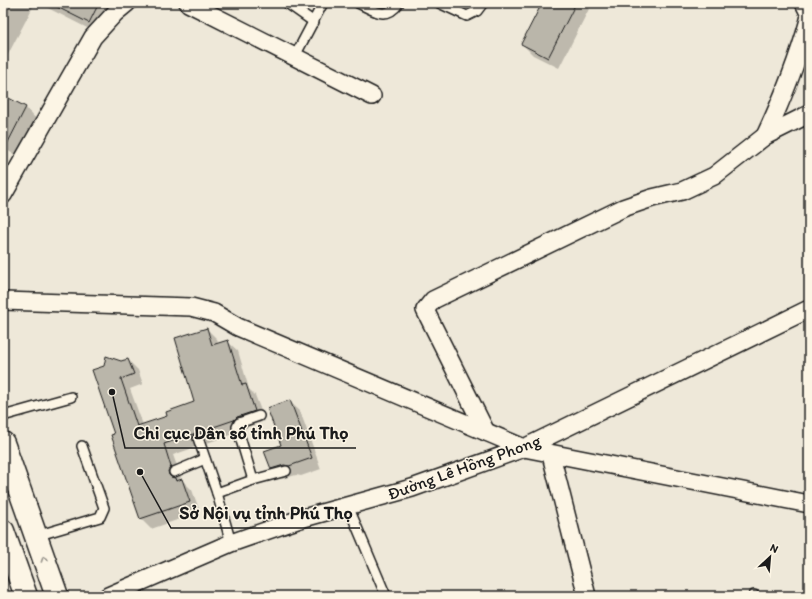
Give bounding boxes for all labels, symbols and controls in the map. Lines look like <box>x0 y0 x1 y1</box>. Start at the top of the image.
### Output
callout: Chi cục Dân số tỉnh Phú Thọ <box>125 418 356 448</box>
text: Chi cục Dân số tỉnh Phú Thọ <box>134 422 349 444</box>
street label: Đường Lê Hồng Phong <box>385 430 543 504</box>
callout: Sở Nội vụ tỉnh Phú Thọ <box>171 498 360 528</box>
text: Sở Nội vụ tỉnh Phú Thọ <box>179 502 353 524</box>
north arrow <box>750 537 790 577</box>
text: N <box>768 541 780 556</box>
one-way arrow <box>41 556 49 563</box>

